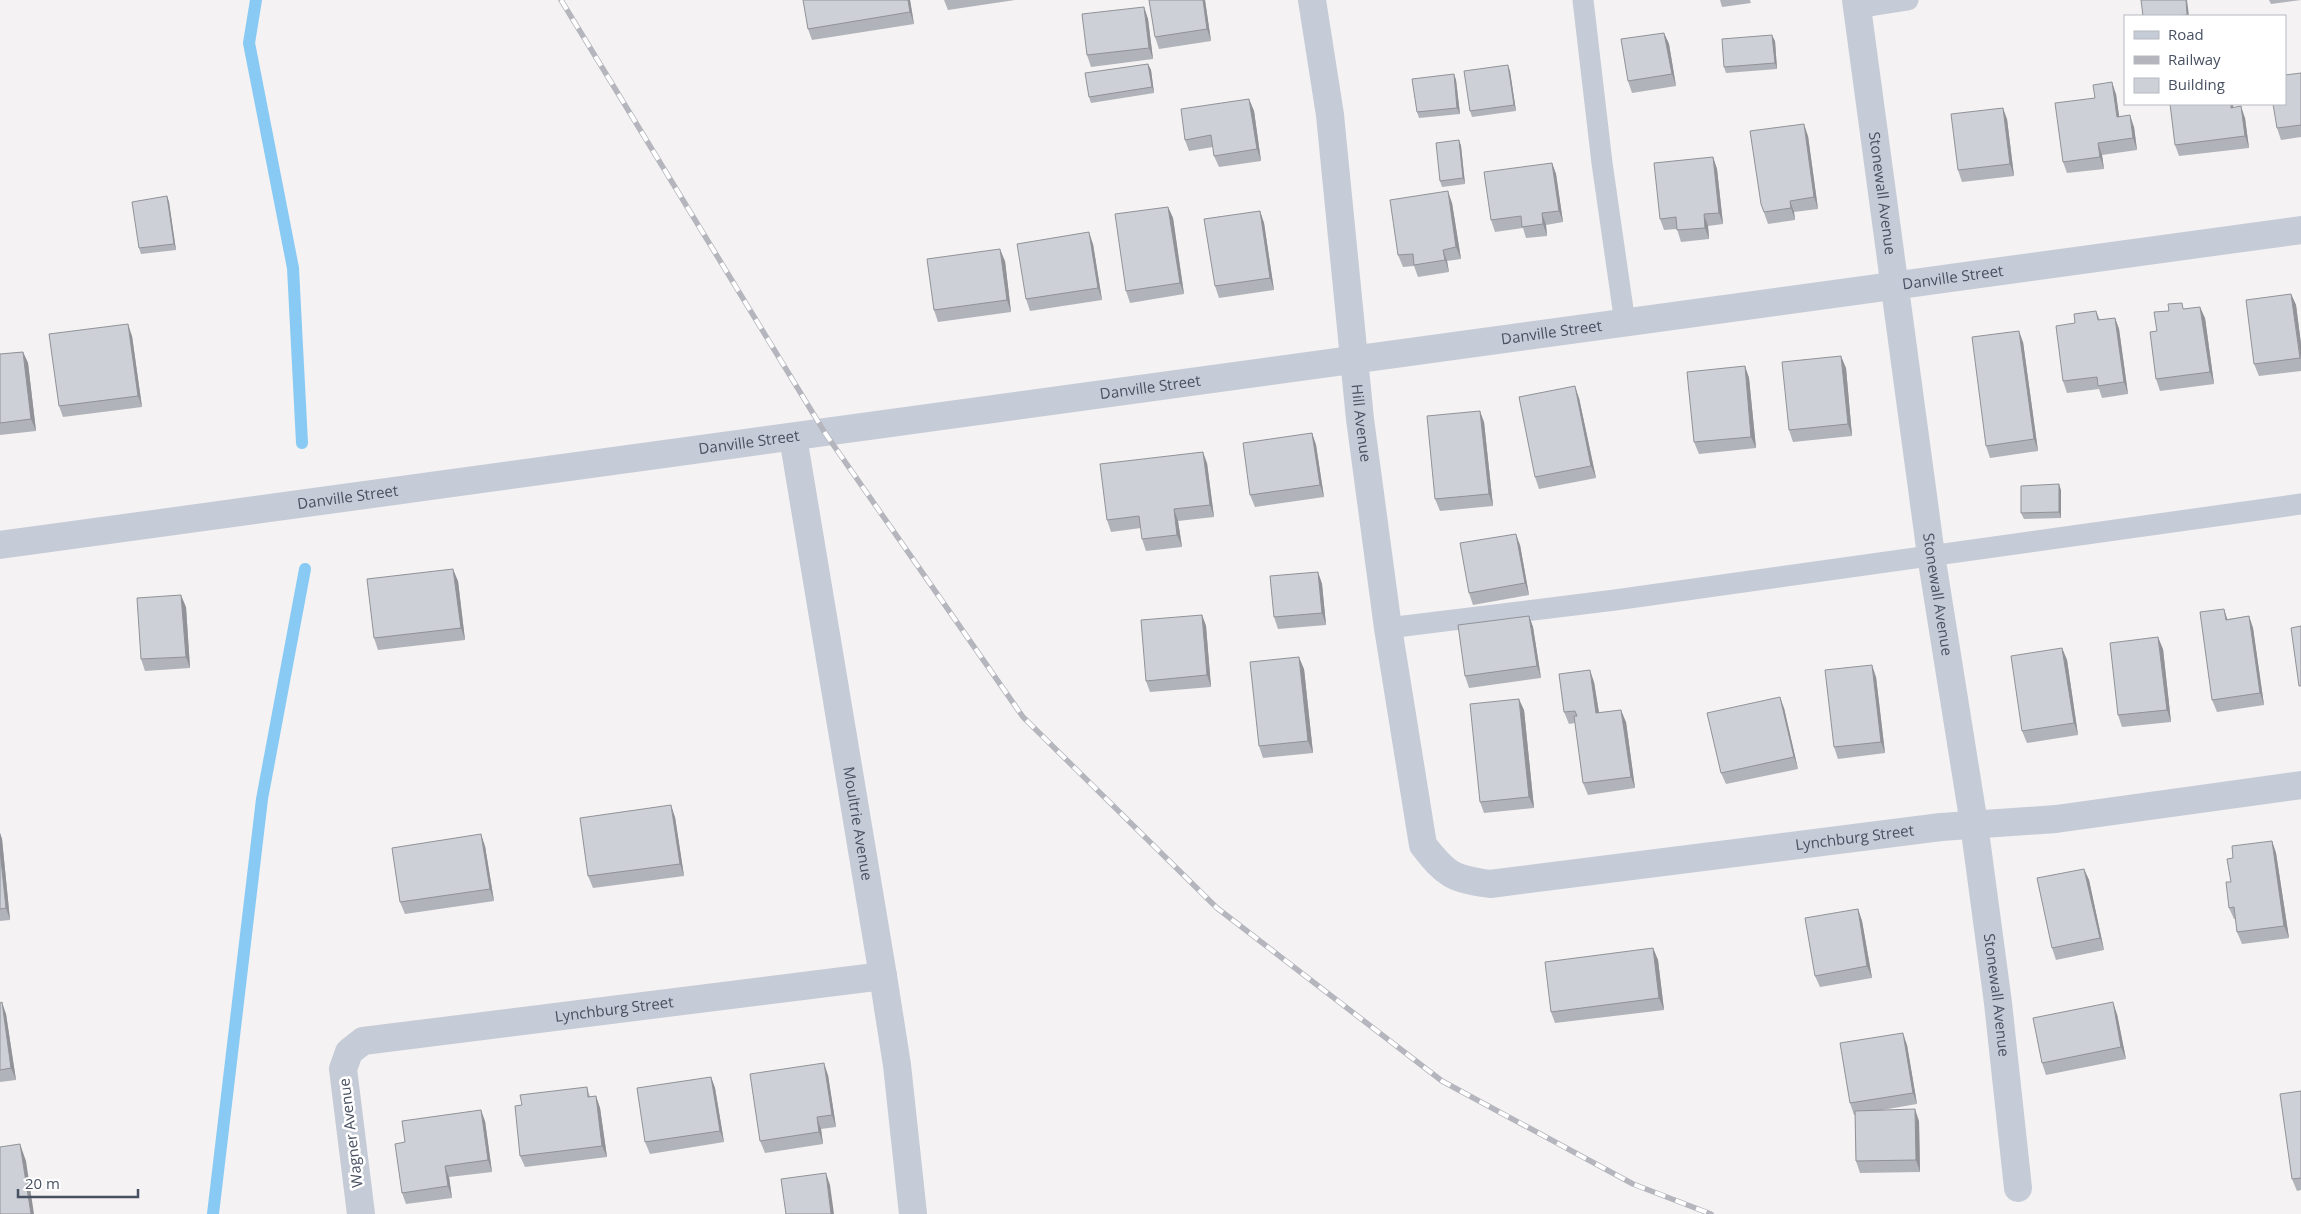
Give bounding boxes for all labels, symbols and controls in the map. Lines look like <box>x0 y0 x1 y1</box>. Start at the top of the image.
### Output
legend <box>2124 15 2286 105</box>
text: Road <box>2168 24 2204 44</box>
text: Railway <box>2168 49 2221 69</box>
text: Building <box>2168 74 2225 94</box>
street label: Stonewall Avenue <box>1865 130 1901 256</box>
street label: Danville Street <box>1901 260 2004 293</box>
street label: Danville Street <box>1500 315 1603 348</box>
street label: Danville Street <box>1098 370 1202 403</box>
street label: Hill Avenue <box>1348 383 1377 463</box>
street label: Danville Street <box>697 425 801 458</box>
street label: Danville Street <box>296 480 399 513</box>
street label: Stonewall Avenue <box>1919 532 1958 657</box>
street label: Moultrie Avenue <box>839 765 878 882</box>
street label: Lynchburg Street <box>1794 820 1915 854</box>
street label: Stonewall Avenue <box>1980 932 2015 1058</box>
street label: Lynchburg Street <box>553 991 675 1026</box>
street label: Wagner Avenue <box>333 1077 367 1189</box>
scale bar <box>18 1166 138 1198</box>
text: 20 m <box>25 1173 60 1193</box>

